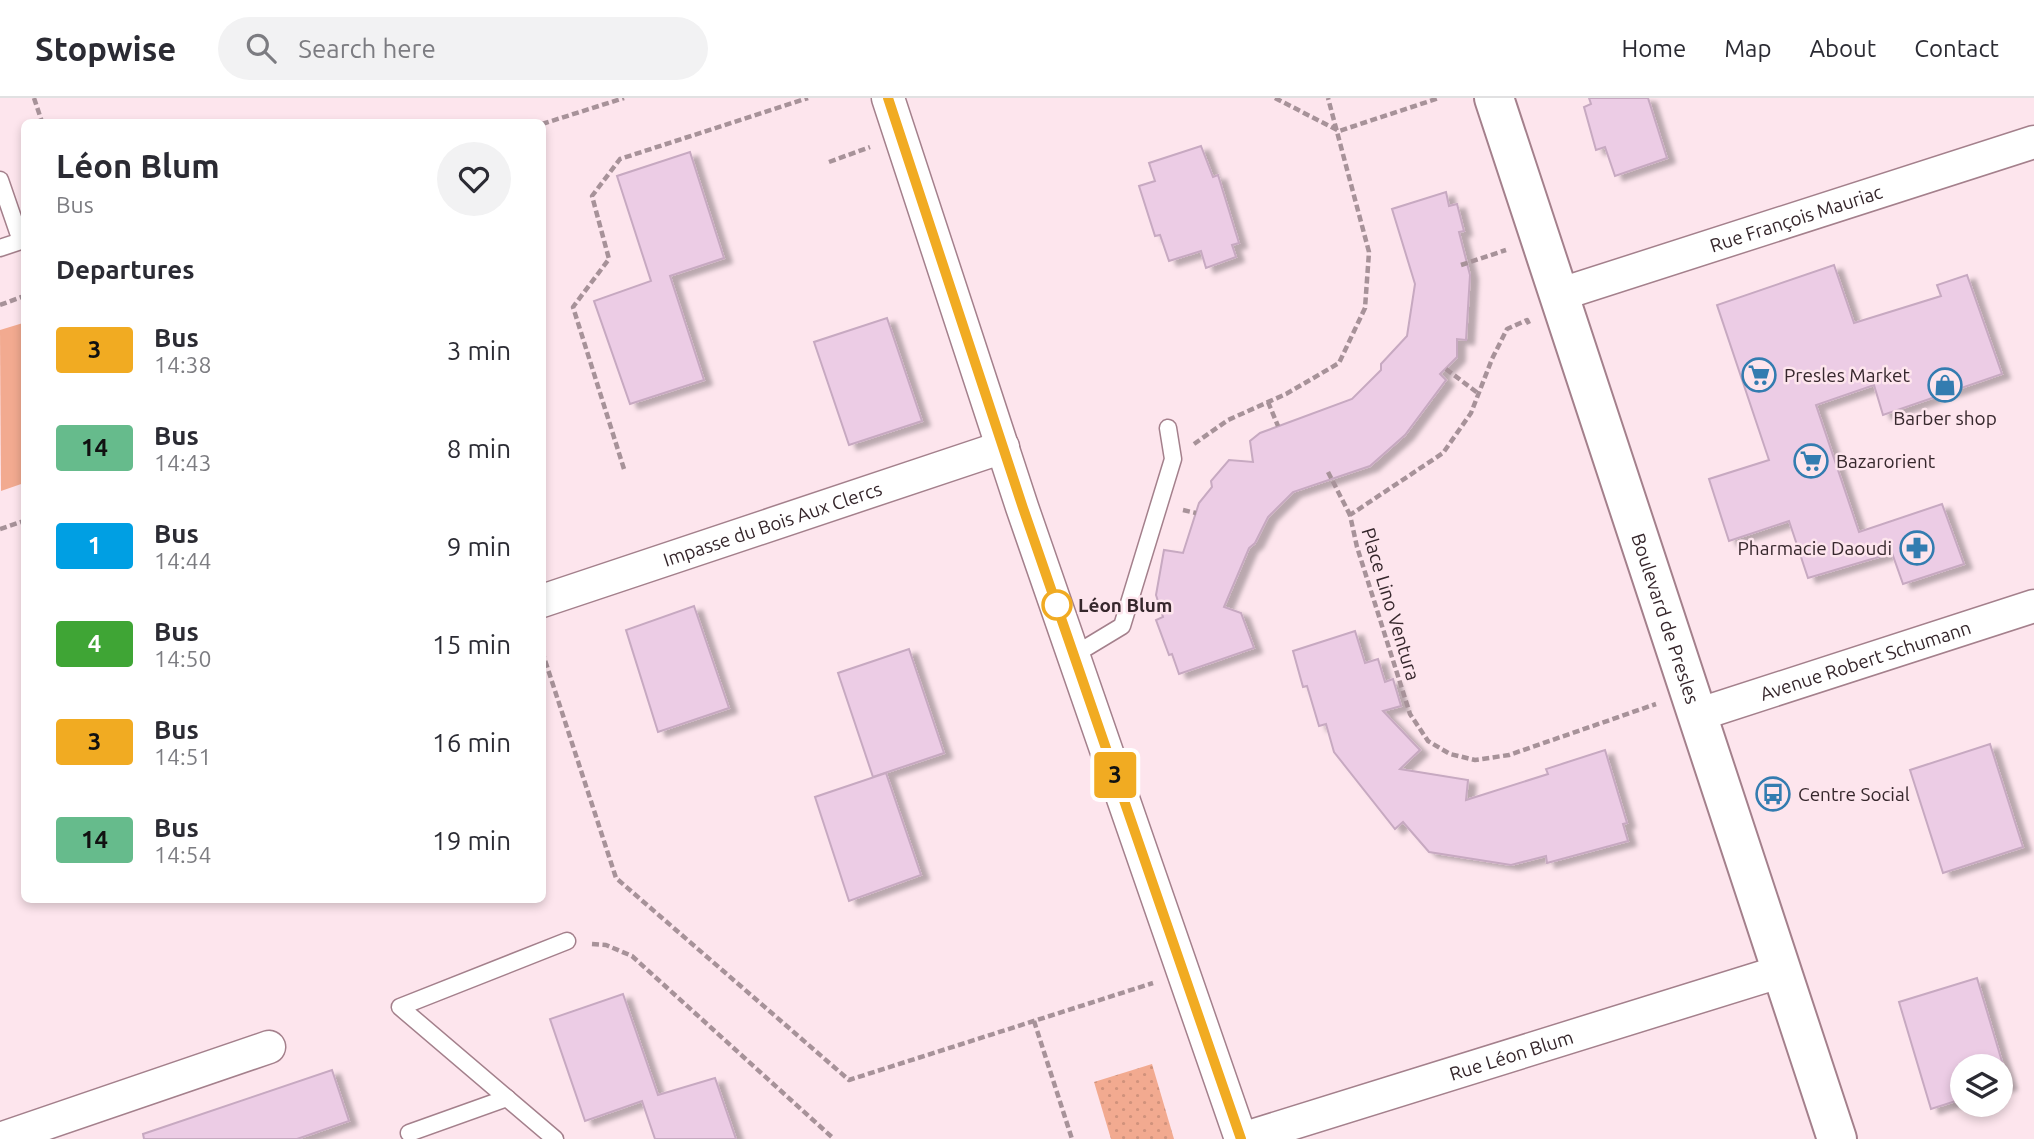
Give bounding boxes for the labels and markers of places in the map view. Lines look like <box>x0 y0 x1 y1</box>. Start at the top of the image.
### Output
supermarket icon: Presles Market <box>1740 356 1778 394</box>
place label: Presles Market <box>1784 364 1911 386</box>
shop icon: Barber shop <box>1926 366 1964 404</box>
place label: Barber shop <box>1893 407 1997 429</box>
supermarket icon: Bazarorient <box>1792 442 1830 480</box>
place label: Bazarorient <box>1836 450 1936 472</box>
pharmacy icon: Pharmacie Daoudi <box>1898 529 1936 567</box>
place label: Pharmacie Daoudi <box>1737 537 1892 559</box>
marker: Léon Blum <box>1042 590 1072 620</box>
place label: Léon Blum <box>1078 594 1172 616</box>
bus stop icon: Centre Social <box>1754 775 1792 813</box>
place label: Centre Social <box>1798 783 1910 805</box>

